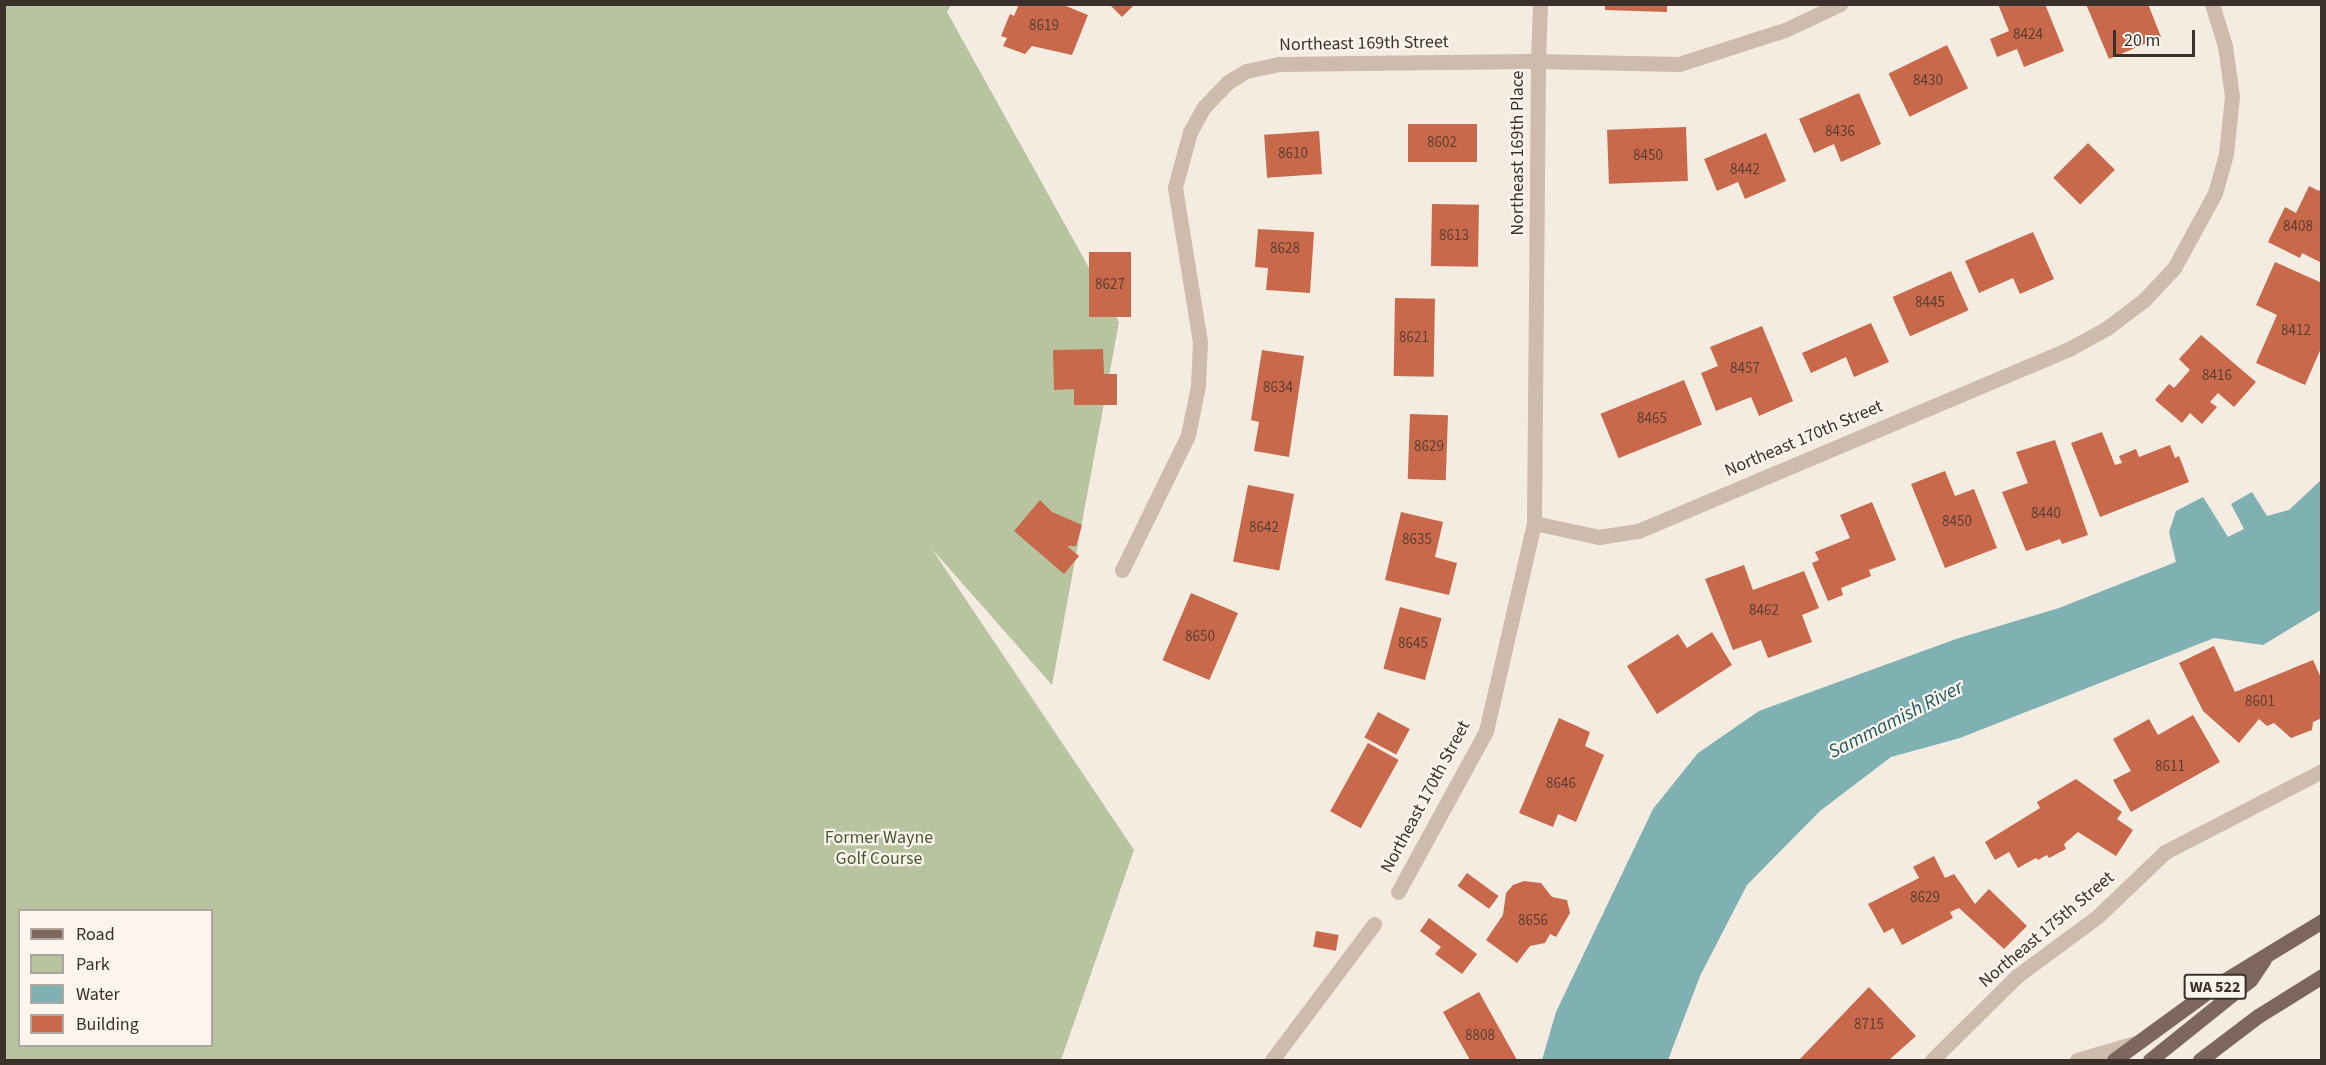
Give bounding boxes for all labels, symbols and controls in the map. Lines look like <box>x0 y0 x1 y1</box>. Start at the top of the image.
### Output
house number: 8619 <box>1029 17 1059 35</box>
scale bar <box>2116 18 2198 56</box>
house number: 8424 <box>2013 26 2043 44</box>
text: 20 m <box>2124 28 2160 53</box>
street label: Northeast 169th Street <box>1279 32 1449 56</box>
street label: Northeast 169th Place <box>1507 70 1529 236</box>
house number: 8430 <box>1913 72 1943 90</box>
house number: 8436 <box>1825 123 1855 141</box>
house number: 8602 <box>1427 134 1457 152</box>
house number: 8610 <box>1278 145 1308 163</box>
house number: 8450 <box>1633 147 1663 165</box>
house number: 8442 <box>1730 161 1760 179</box>
house number: 8408 <box>2283 218 2313 236</box>
house number: 8613 <box>1439 227 1469 245</box>
house number: 8628 <box>1270 240 1300 258</box>
house number: 8627 <box>1095 276 1125 294</box>
house number: 8445 <box>1915 294 1945 312</box>
house number: 8412 <box>2281 322 2311 340</box>
house number: 8621 <box>1399 329 1429 347</box>
house number: 8457 <box>1730 360 1760 378</box>
house number: 8416 <box>2202 367 2232 385</box>
house number: 8634 <box>1263 379 1293 397</box>
street label: Northeast 170th Street <box>1722 396 1886 482</box>
house number: 8465 <box>1637 410 1667 428</box>
house number: 8629 <box>1414 438 1444 456</box>
house number: 8440 <box>2031 505 2061 523</box>
house number: 8450 <box>1942 513 1972 531</box>
house number: 8642 <box>1249 519 1279 537</box>
house number: 8635 <box>1402 531 1432 549</box>
house number: 8462 <box>1749 602 1779 620</box>
house number: 8650 <box>1185 628 1215 646</box>
house number: 8645 <box>1398 635 1428 653</box>
water label: Sammamish River <box>1825 676 1967 764</box>
house number: 8601 <box>2245 693 2275 711</box>
street label: Northeast 170th Street <box>1377 717 1475 877</box>
house number: 8611 <box>2155 758 2185 776</box>
house number: 8646 <box>1546 775 1576 793</box>
park label: Former Wayne Golf Course <box>825 828 933 870</box>
street label: Northeast 175th Street <box>1975 867 2119 993</box>
house number: 8629 <box>1910 889 1940 907</box>
legend <box>18 909 213 1047</box>
house number: 8656 <box>1518 912 1548 930</box>
text: Road <box>76 922 115 947</box>
text: Park <box>76 952 110 977</box>
road number: WA 522 <box>2184 974 2246 1000</box>
text: Water <box>76 982 120 1007</box>
text: Building <box>76 1012 139 1037</box>
house number: 8715 <box>1854 1016 1884 1034</box>
house number: 8808 <box>1465 1027 1495 1045</box>

